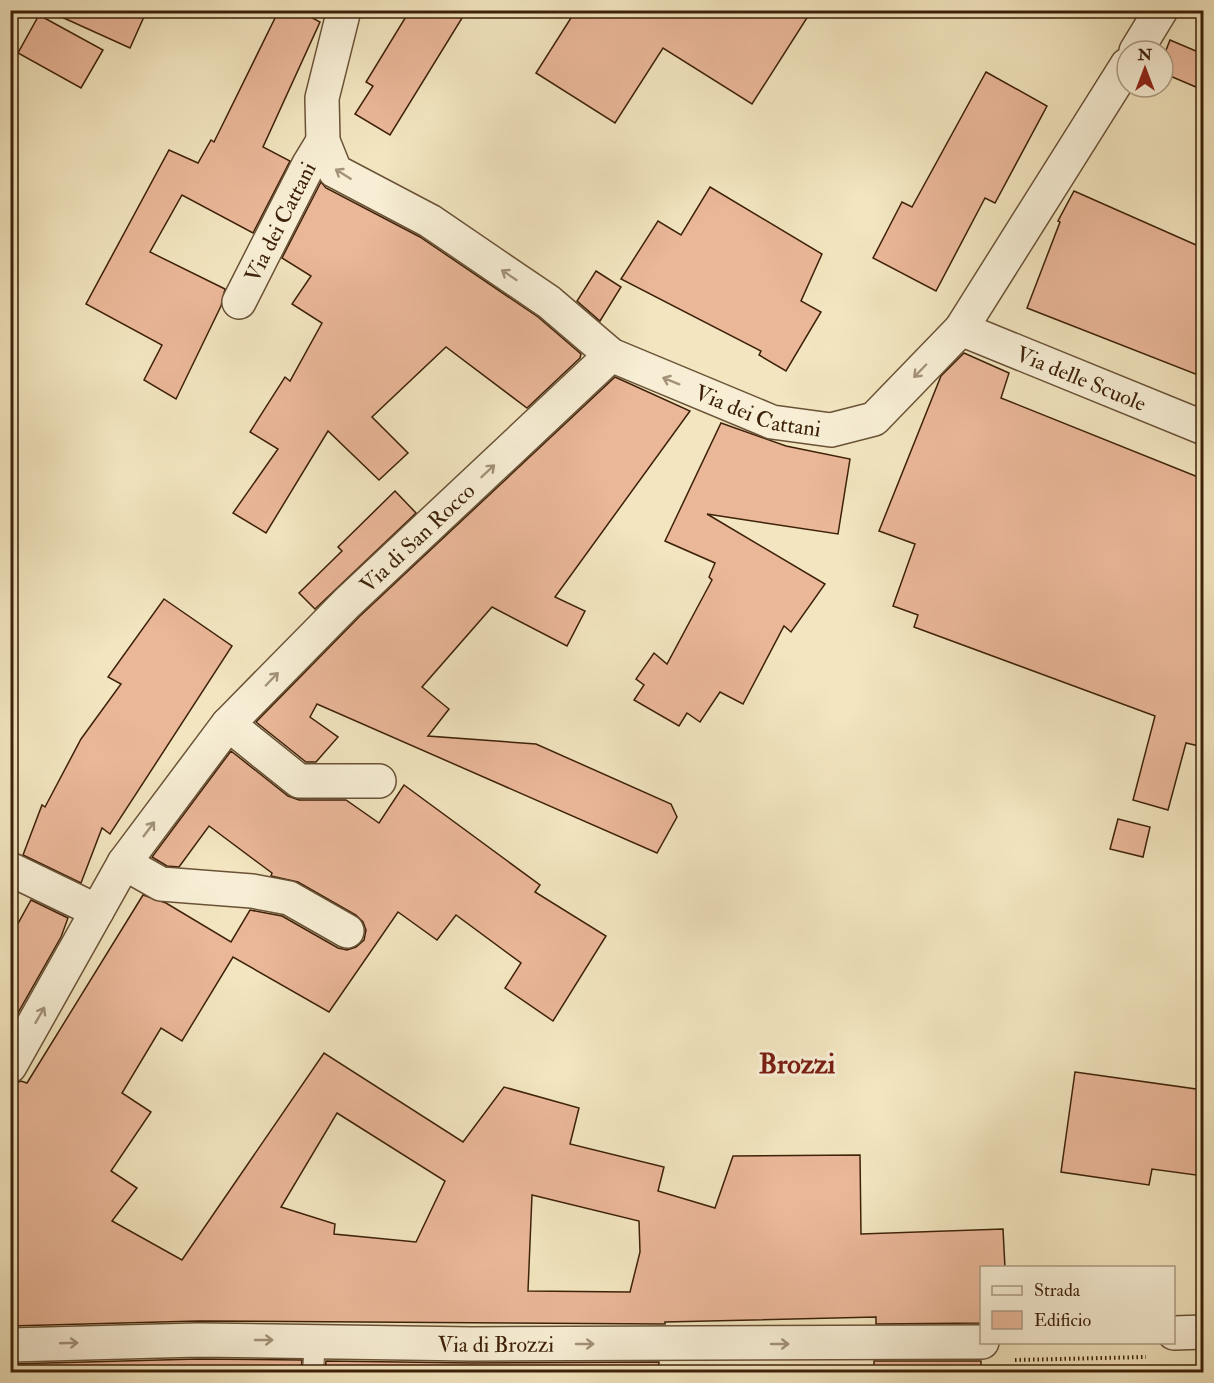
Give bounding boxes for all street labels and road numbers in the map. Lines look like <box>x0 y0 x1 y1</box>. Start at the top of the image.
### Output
street label: Via dei Cattani <box>238 157 323 287</box>
street label: Via delle Scuole <box>1012 340 1150 418</box>
street label: Via dei Cattani <box>691 379 823 444</box>
street label: Via di San Rocco <box>354 477 481 599</box>
street label: Via di Brozzi <box>437 1330 554 1359</box>

